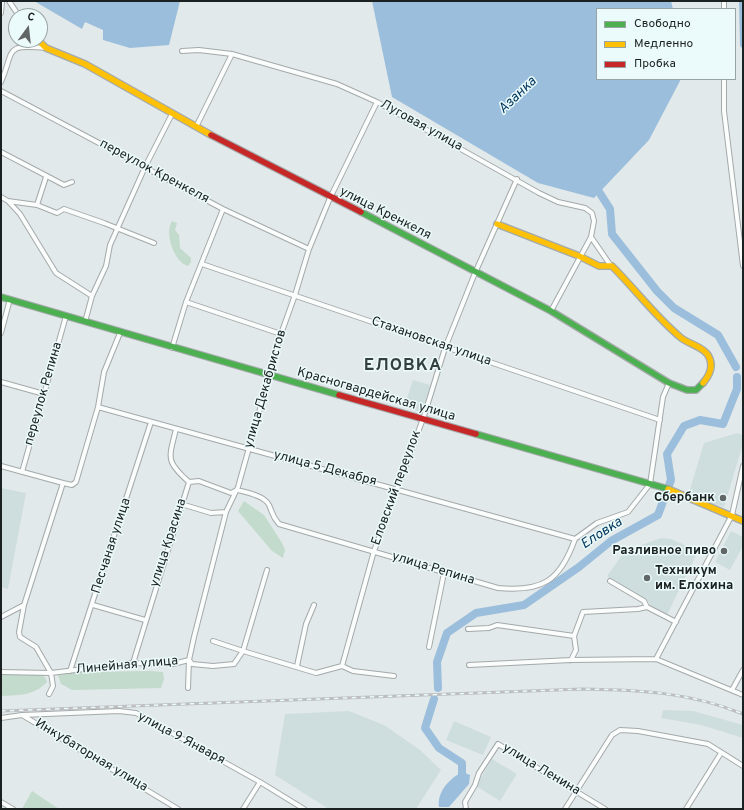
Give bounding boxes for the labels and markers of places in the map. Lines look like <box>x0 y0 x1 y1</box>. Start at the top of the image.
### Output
place label: Сбербанк <box>654 490 715 506</box>
marker: Сбербанк <box>718 493 728 503</box>
place label: Разливное пиво <box>612 543 716 559</box>
marker: Разливное пиво <box>719 546 729 556</box>
place label: Техникум им. Елохина <box>655 563 733 594</box>
marker: Техникум им. Елохина <box>642 573 652 583</box>

